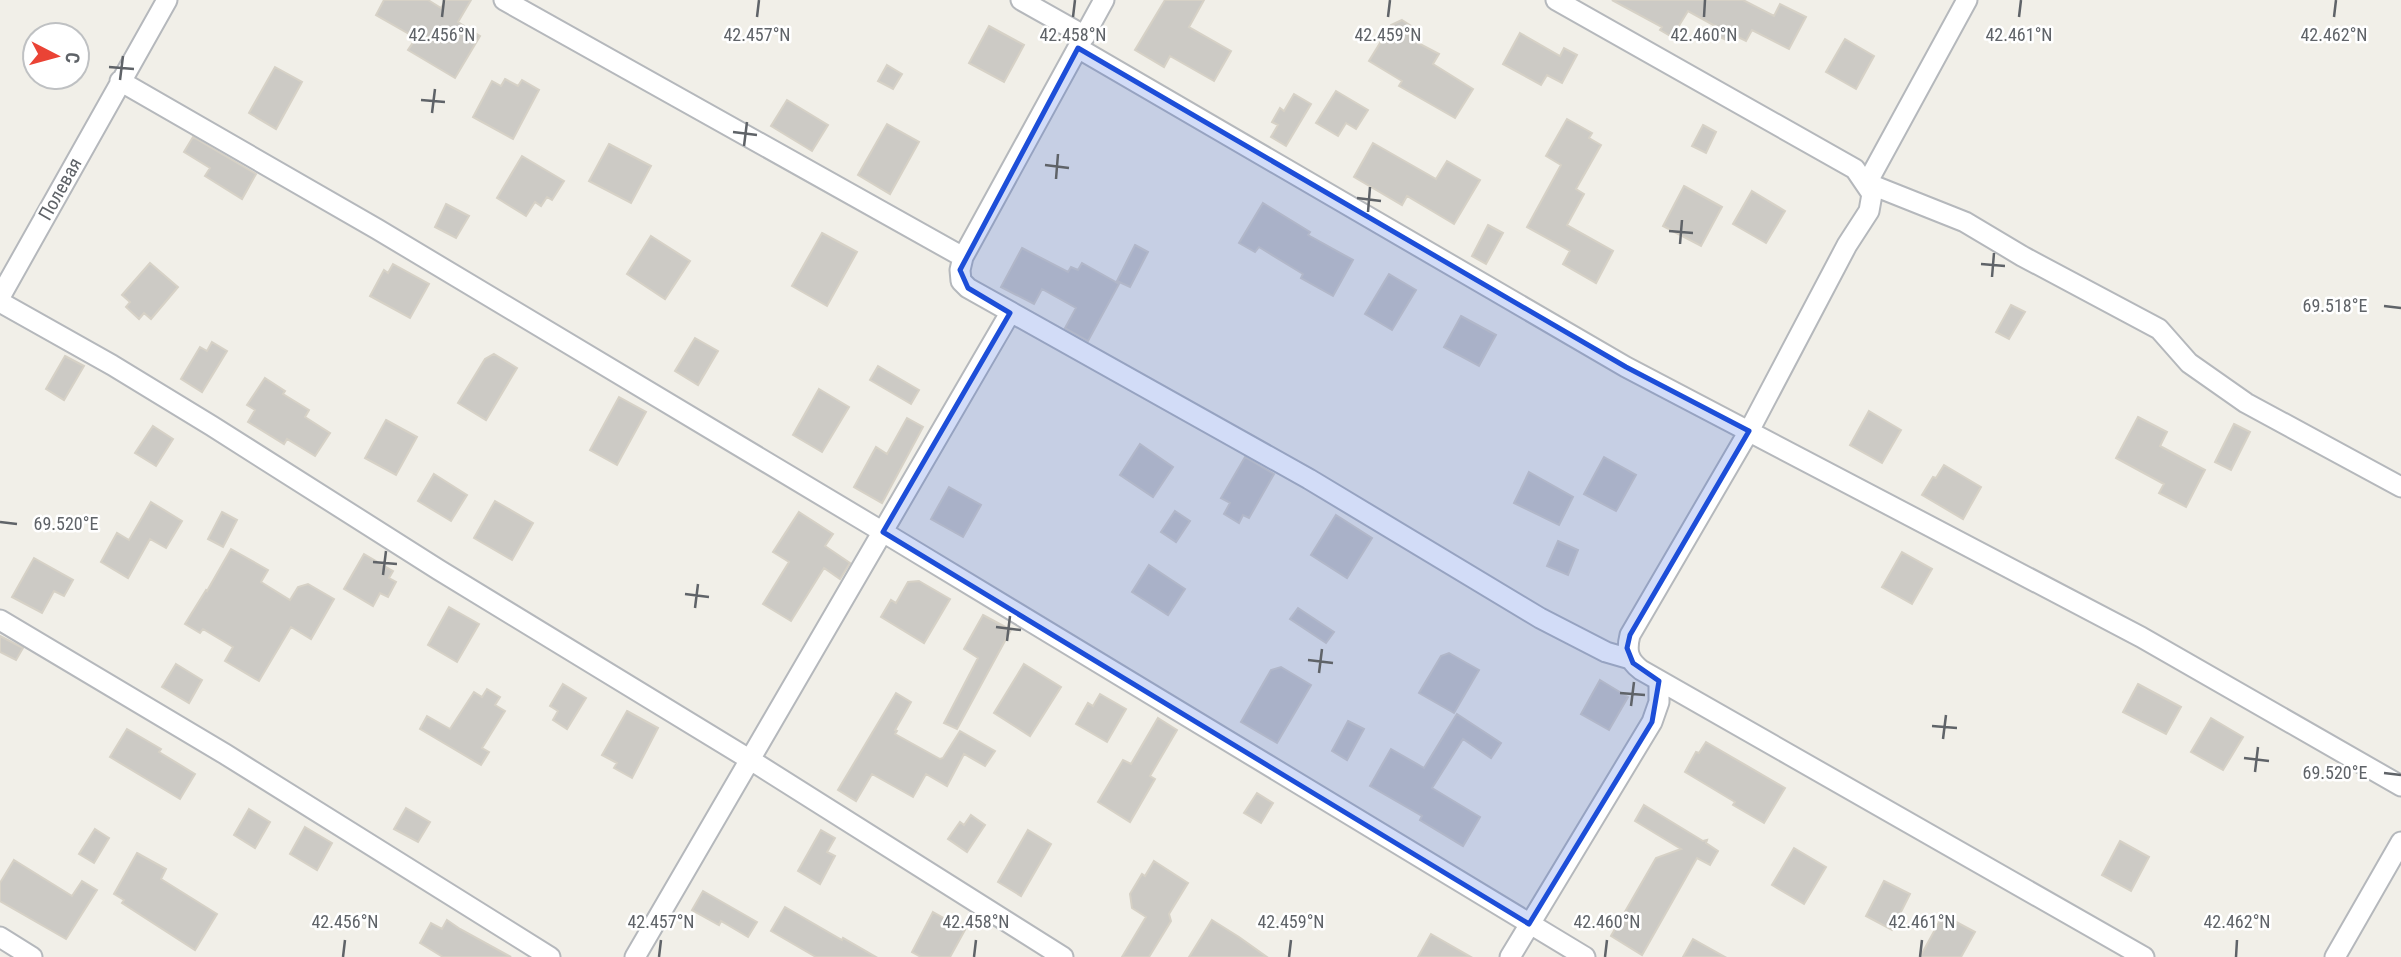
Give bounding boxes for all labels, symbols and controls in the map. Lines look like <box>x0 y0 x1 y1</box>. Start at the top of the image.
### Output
north arrow <box>21 21 91 91</box>
text: 42.456°N <box>408 24 476 45</box>
text: 42.457°N <box>723 24 791 45</box>
text: 42.458°N <box>1039 24 1107 45</box>
text: 42.459°N <box>1354 24 1422 45</box>
text: 42.460°N <box>1670 24 1738 45</box>
text: 42.461°N <box>1985 24 2053 45</box>
text: 42.462°N <box>2300 24 2368 45</box>
text: С <box>60 51 84 64</box>
street label: Полевая <box>34 154 86 224</box>
text: 69.518°E <box>2303 295 2367 316</box>
text: 69.520°E <box>34 513 98 534</box>
text: 69.520°E <box>2303 762 2367 783</box>
text: 42.456°N <box>311 911 379 932</box>
text: 42.457°N <box>627 911 695 932</box>
text: 42.458°N <box>942 911 1010 932</box>
text: 42.459°N <box>1257 911 1325 932</box>
text: 42.460°N <box>1573 911 1641 932</box>
text: 42.461°N <box>1888 911 1956 932</box>
text: 42.462°N <box>2203 911 2271 932</box>

